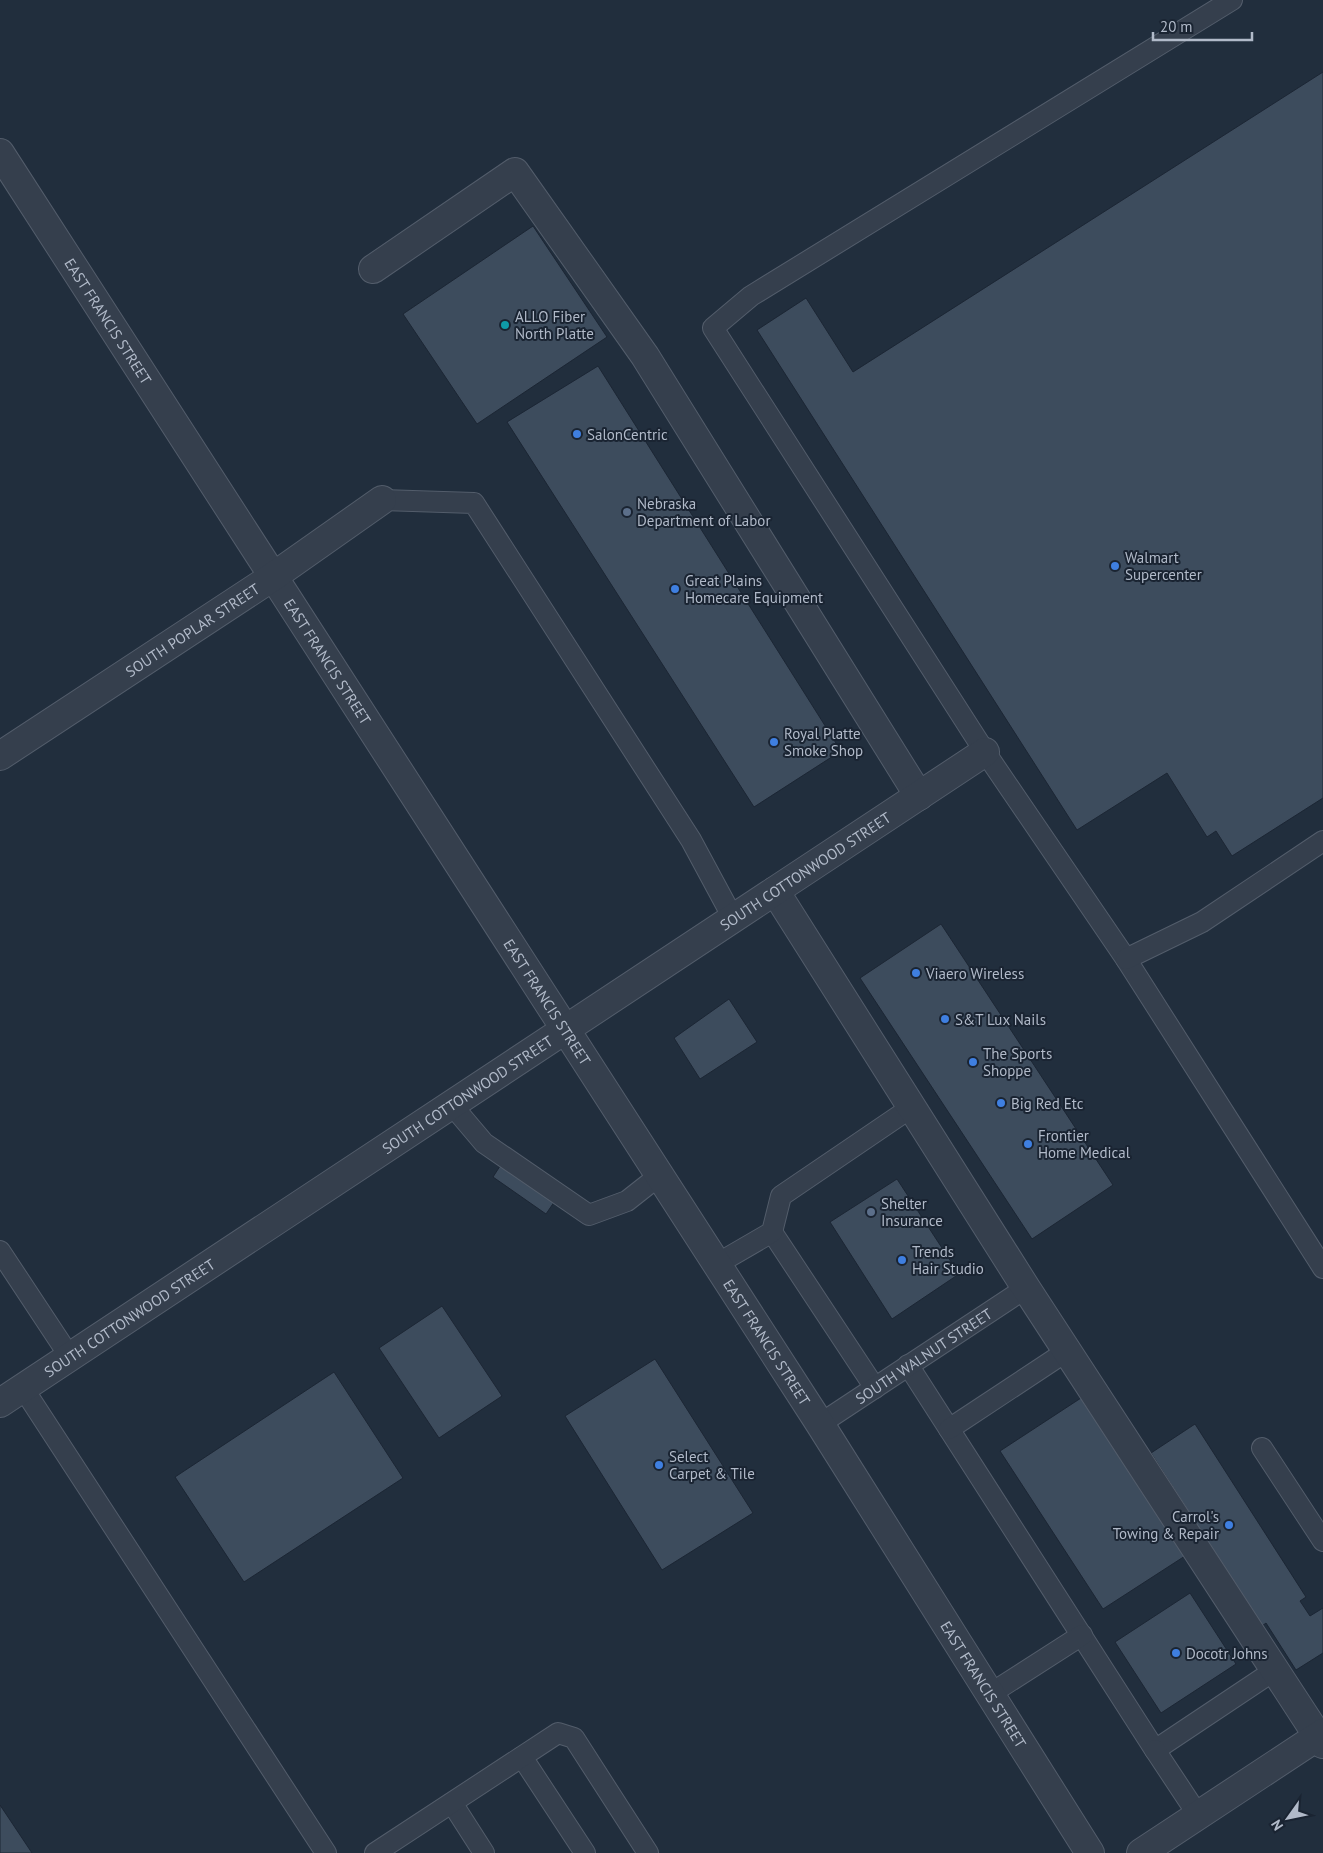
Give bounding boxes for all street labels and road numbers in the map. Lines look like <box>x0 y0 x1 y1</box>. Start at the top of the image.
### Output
street label: EAST FRANCIS STREET <box>61 254 156 388</box>
street label: SOUTH POPLAR STREET <box>122 578 263 681</box>
street label: EAST FRANCIS STREET <box>280 595 376 729</box>
street label: SOUTH COTTONWOOD STREET <box>716 807 895 934</box>
street label: EAST FRANCIS STREET <box>500 935 596 1069</box>
street label: SOUTH COTTONWOOD STREET <box>378 1031 557 1158</box>
street label: SOUTH COTTONWOOD STREET <box>40 1254 219 1381</box>
street label: EAST FRANCIS STREET <box>719 1275 815 1409</box>
street label: SOUTH WALNUT STREET <box>851 1303 996 1408</box>
street label: EAST FRANCIS STREET <box>937 1617 1031 1752</box>

